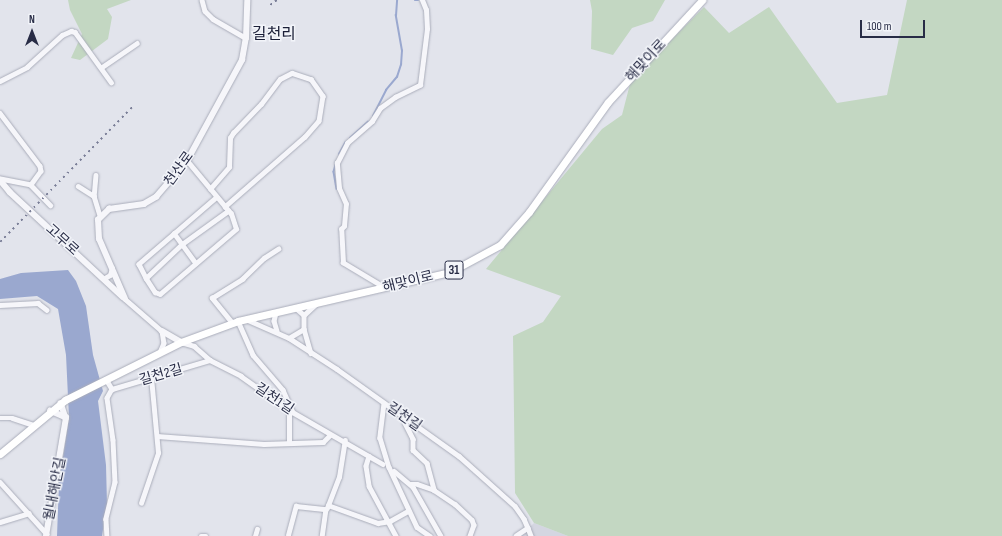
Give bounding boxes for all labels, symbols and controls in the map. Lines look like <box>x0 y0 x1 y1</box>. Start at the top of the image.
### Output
north arrow <box>12 12 52 52</box>
scale bar <box>862 12 927 38</box>
text: N <box>29 13 35 26</box>
text: 100 m <box>867 19 892 34</box>
district label: 길천리 <box>252 25 296 45</box>
street label: 해맞이로 <box>622 36 670 86</box>
street label: 천산로 <box>161 148 197 190</box>
street label: 고무로 <box>42 221 82 259</box>
road number: 31 <box>444 259 464 281</box>
street label: 해맞이로 <box>381 268 435 296</box>
street label: 길천2길 <box>137 361 185 389</box>
street label: 길천1길 <box>251 380 297 418</box>
street label: 길천길 <box>383 399 425 435</box>
street label: 월내해안길 <box>41 456 69 522</box>

